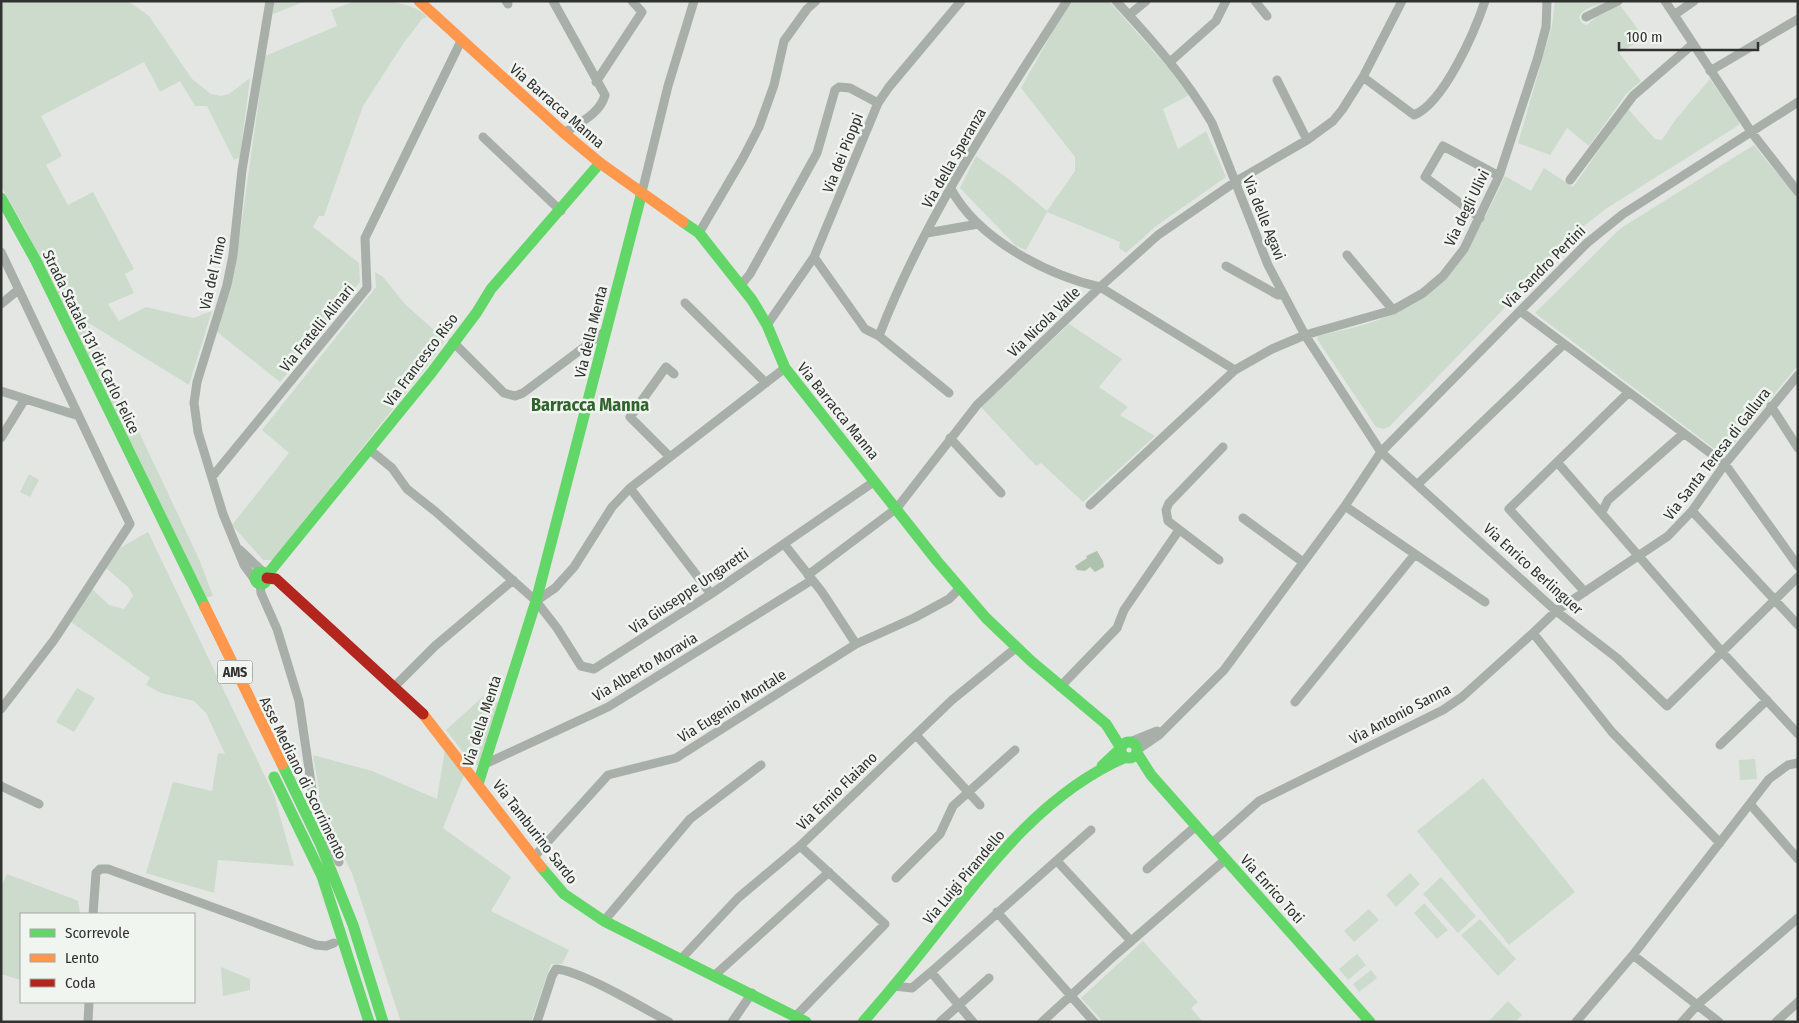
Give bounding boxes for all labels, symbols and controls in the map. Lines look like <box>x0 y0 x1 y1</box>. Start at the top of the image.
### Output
scale bar <box>1619 20 1758 52</box>
text: 100 m <box>1626 28 1663 46</box>
street label: Via Barracca Manna <box>506 60 608 152</box>
street label: Via della Speranza <box>918 105 990 211</box>
street label: Via dei Pioppi <box>819 111 867 195</box>
street label: Via degli Ulivi <box>1441 167 1493 249</box>
street label: Via delle Agavi <box>1239 173 1289 263</box>
street label: Via Sandro Pertini <box>1499 222 1589 312</box>
street label: Via del Timo <box>196 234 230 312</box>
street label: Strada Statale 131 dir Carlo Felice <box>39 247 143 437</box>
street label: Via Fratelli Alinari <box>276 280 358 376</box>
street label: Via Nicola Valle <box>1004 283 1084 361</box>
street label: Via della Menta <box>571 284 611 380</box>
street label: Via Francesco Riso <box>380 310 462 410</box>
street label: Via Barracca Manna <box>793 359 883 463</box>
street label: Via Santa Teresa di Gallura <box>1660 384 1774 524</box>
district label: Barracca Manna <box>531 394 649 416</box>
street label: Via Enrico Berlinguer <box>1480 520 1587 619</box>
street label: Via Giuseppe Ungaretti <box>626 544 752 638</box>
street label: Via Alberto Moravia <box>589 629 701 705</box>
road number: AMS <box>218 660 252 684</box>
street label: Via Eugenio Montale <box>675 666 789 746</box>
street label: Via della Menta <box>459 673 505 769</box>
street label: Via Antonio Sanna <box>1346 680 1454 748</box>
street label: Asse Mediano di Scorrimento <box>256 694 350 862</box>
street label: Via Ennio Flaiano <box>793 748 881 834</box>
street label: Via Tamburino Sardo <box>489 776 581 888</box>
street label: Via Luigi Pirandello <box>919 826 1009 928</box>
street label: Via Enrico Toti <box>1236 851 1308 927</box>
legend <box>20 913 195 1003</box>
text: Scorrevole <box>65 924 130 942</box>
text: Lento <box>65 949 99 967</box>
text: Coda <box>65 974 96 992</box>

